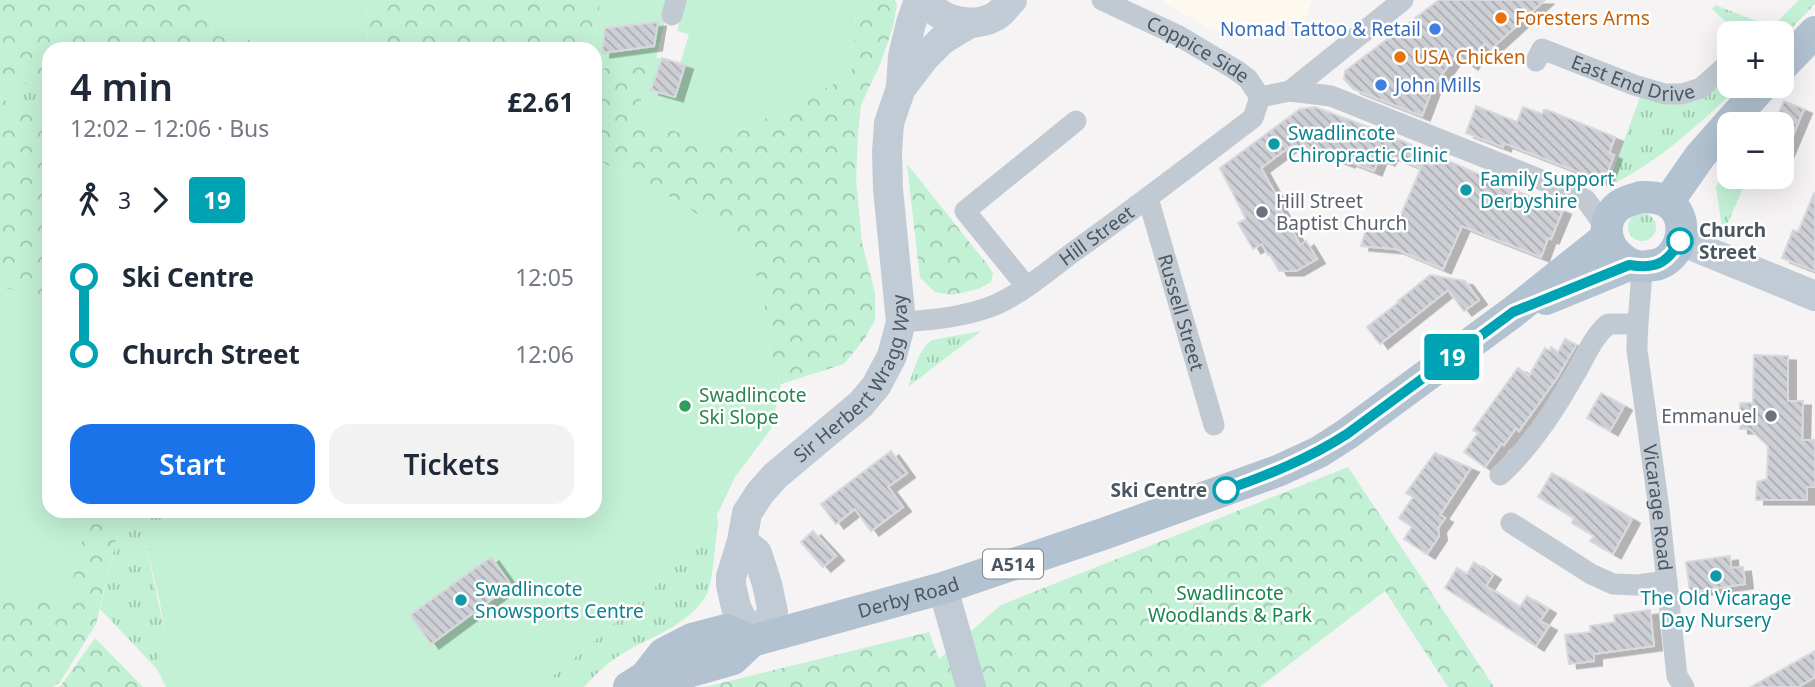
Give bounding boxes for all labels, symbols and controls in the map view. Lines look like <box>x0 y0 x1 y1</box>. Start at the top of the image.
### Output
place label: Foresters Arms <box>1515 5 1650 31</box>
street label: Coppice Side <box>1143 10 1255 89</box>
marker: Foresters Arms <box>1493 10 1509 26</box>
place label: Nomad Tattoo & Retail <box>1220 16 1421 42</box>
marker: Nomad Tattoo & Retail <box>1427 21 1443 37</box>
map controls <box>1717 21 1794 189</box>
button: + <box>1717 21 1794 98</box>
place label: USA Chicken <box>1414 44 1526 70</box>
marker: USA Chicken <box>1392 49 1408 65</box>
street label: East End Drive <box>1568 49 1698 107</box>
text: 4 min <box>70 60 173 112</box>
place label: John Mills <box>1393 72 1481 98</box>
marker: John Mills <box>1373 77 1389 93</box>
text: £2.61 <box>507 84 574 120</box>
text: 12:02 – 12:06 · Bus <box>70 112 269 144</box>
button: − <box>1717 112 1794 189</box>
place label: Swadlincote Chiropractic Clinic <box>1288 120 1448 168</box>
marker: Swadlincote Chiropractic Clinic <box>1266 136 1282 152</box>
place label: Family Support Derbyshire <box>1480 166 1615 214</box>
icon: walk <box>70 181 108 219</box>
icon: forward <box>141 181 179 219</box>
marker: Family Support Derbyshire <box>1458 182 1474 198</box>
text: 19 <box>203 183 231 216</box>
text: 3 <box>118 184 131 216</box>
place label: Hill Street Baptist Church <box>1276 188 1407 236</box>
street label: Hill Street <box>1054 199 1139 271</box>
marker: Hill Street Baptist Church <box>1254 204 1270 220</box>
place label: Church Street <box>1699 217 1766 265</box>
marker: Church Street <box>1667 228 1693 254</box>
street label: Russell Street <box>1152 251 1211 374</box>
text: Ski Centre <box>122 259 254 295</box>
text: 12:05 <box>515 261 574 293</box>
street label: Sir Herbert Wragg Way <box>788 293 916 468</box>
line badge: 19 <box>1420 334 1484 380</box>
text: Church Street <box>122 336 300 372</box>
text: 12:06 <box>515 338 574 370</box>
text: 19 <box>1438 340 1466 373</box>
place label: Swadlincote Ski Slope <box>699 382 806 430</box>
marker: Swadlincote Ski Slope <box>677 398 693 414</box>
place label: Emmanuel <box>1661 403 1757 429</box>
marker: Emmanuel <box>1763 408 1779 424</box>
button: Start <box>70 424 315 504</box>
button: Tickets <box>329 424 574 504</box>
street label: Vicarage Road <box>1637 443 1679 572</box>
place label: Ski Centre <box>1111 477 1207 503</box>
marker: Ski Centre <box>1213 477 1239 503</box>
road number: A514 <box>983 550 1043 578</box>
marker: The Old Vicarage Day Nursery <box>1708 568 1724 584</box>
street label: Derby Road <box>855 571 962 624</box>
place label: Swadlincote Snowsports Centre <box>475 576 644 624</box>
park label: Swadlincote Woodlands & Park <box>1148 580 1312 628</box>
place label: The Old Vicarage Day Nursery <box>1641 585 1791 633</box>
marker: Swadlincote Snowsports Centre <box>453 592 469 608</box>

